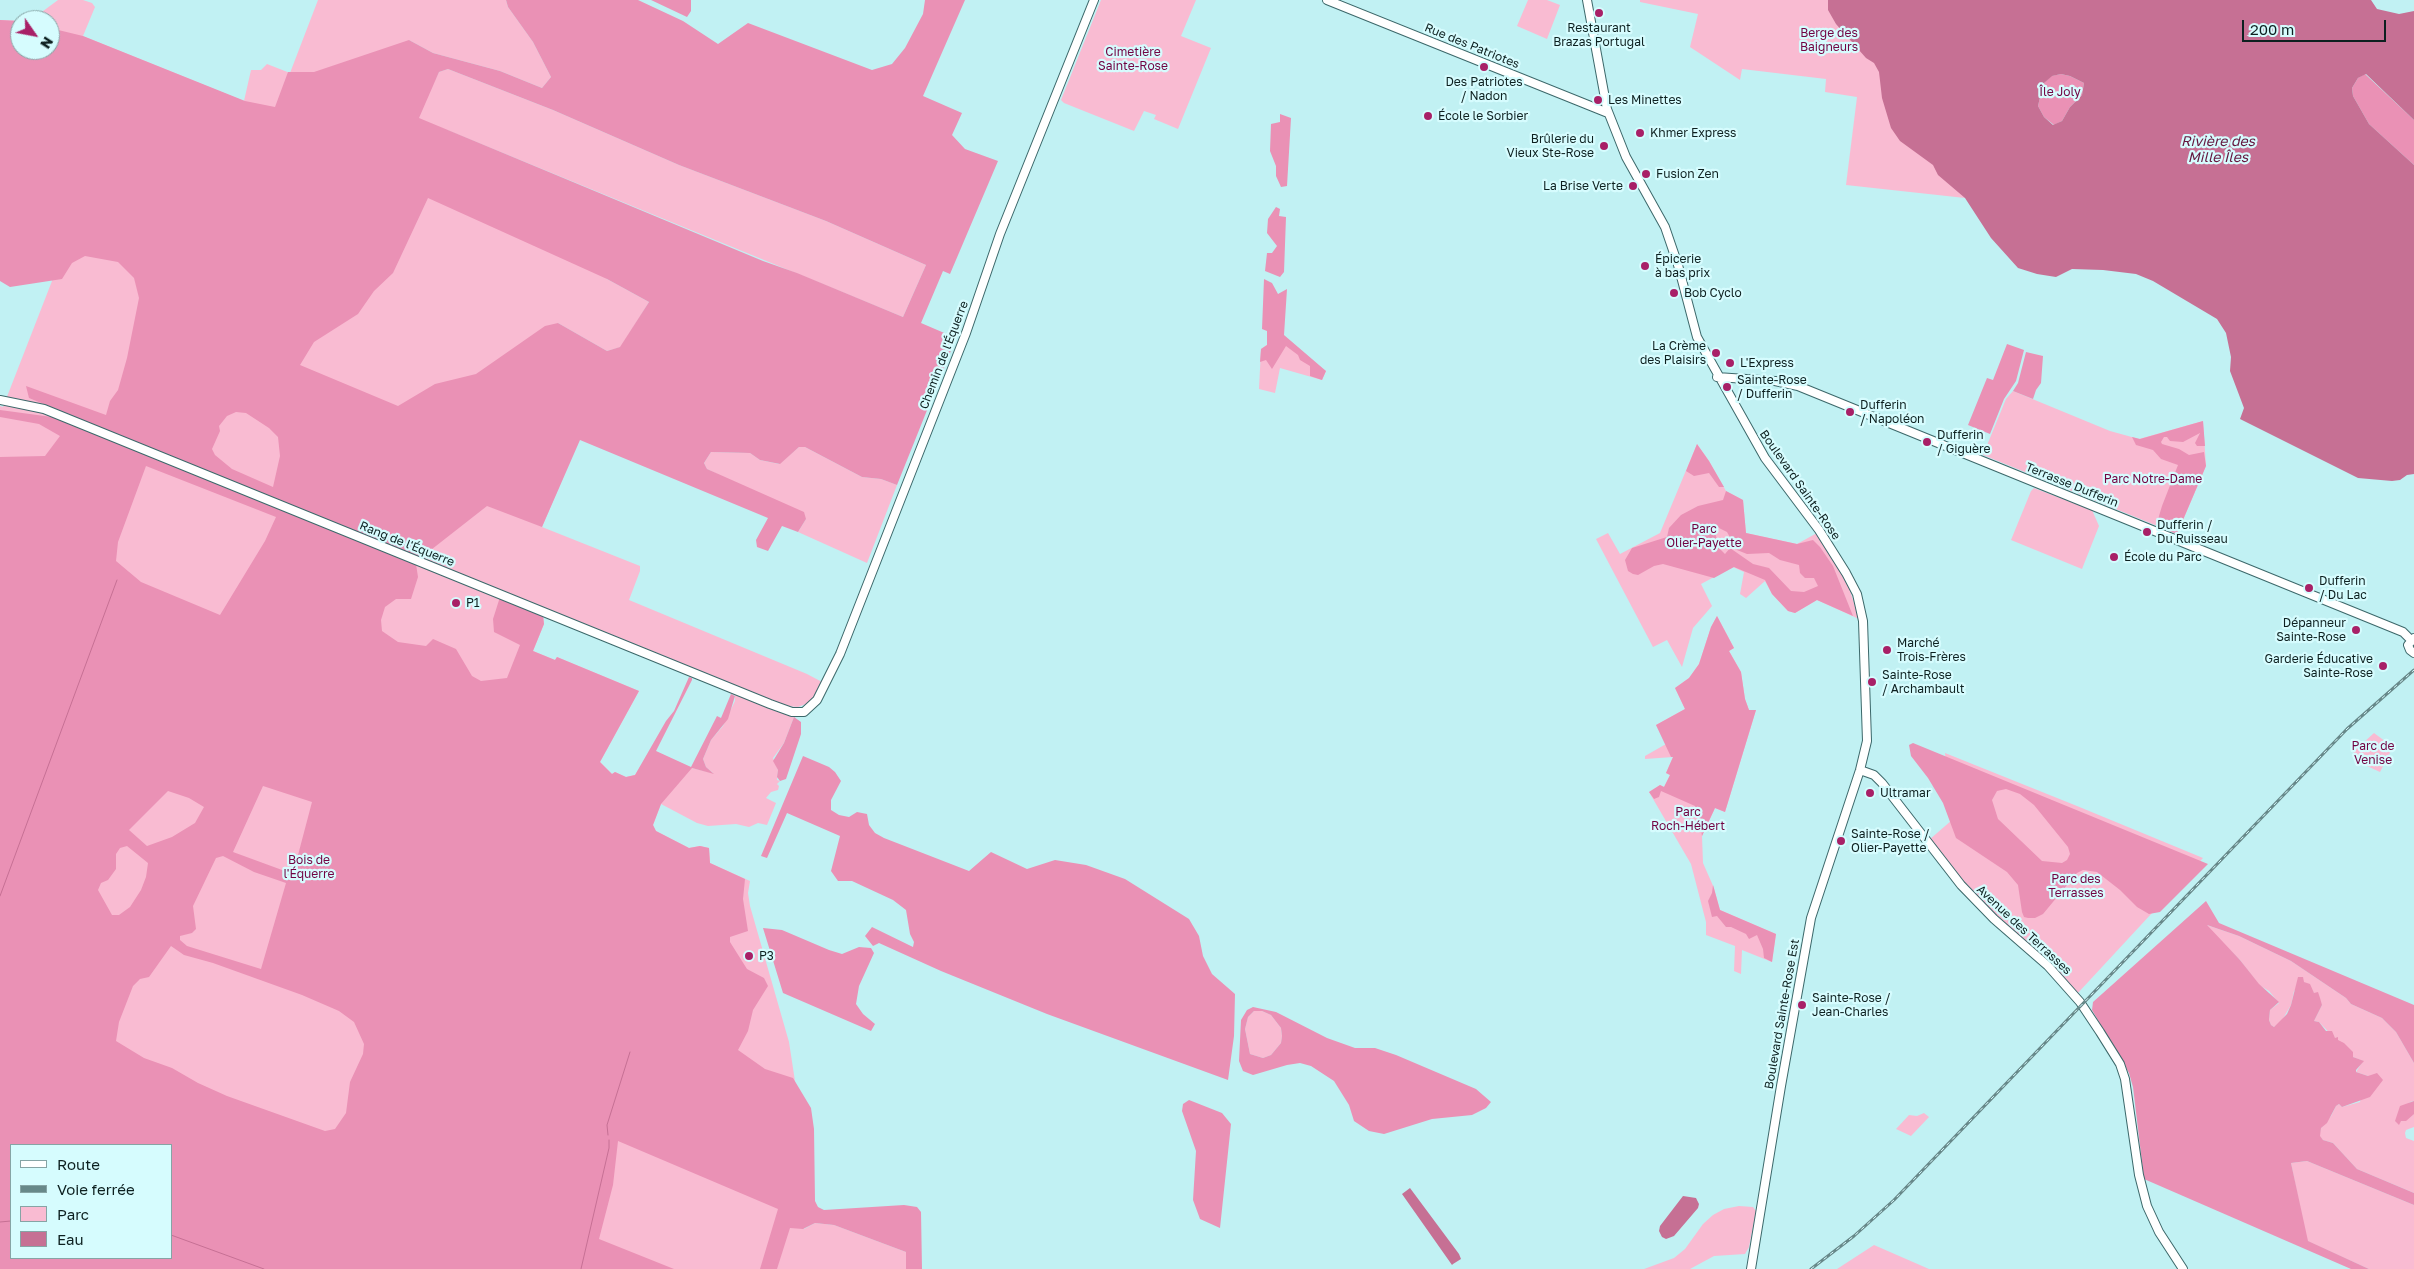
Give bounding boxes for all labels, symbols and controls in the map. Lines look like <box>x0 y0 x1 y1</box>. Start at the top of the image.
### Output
marker: Restaurant Brazas Portugal <box>1593 7 1605 19</box>
north arrow <box>10 10 60 60</box>
scale bar <box>2244 10 2388 42</box>
street label: Rue des Patriotes <box>1422 20 1522 72</box>
text: 200 m <box>2250 20 2294 38</box>
place label: Restaurant Brazas Portugal <box>1553 21 1645 49</box>
park label: Berge des Baigneurs <box>1800 26 1858 54</box>
text: N <box>37 34 57 52</box>
park label: Cimetière Sainte-Rose <box>1098 45 1168 73</box>
marker: Des Patriotes / Nadon <box>1478 61 1490 73</box>
place label: Des Patriotes / Nadon <box>1445 75 1523 103</box>
park label: Île Joly <box>2039 85 2081 99</box>
place label: Les Minettes <box>1608 93 1682 107</box>
marker: Les Minettes <box>1592 94 1604 106</box>
place label: École le Sorbier <box>1438 109 1528 123</box>
marker: École le Sorbier <box>1422 110 1434 122</box>
place label: Khmer Express <box>1650 126 1736 140</box>
marker: Khmer Express <box>1634 127 1646 139</box>
place label: Brûlerie du Vieux Ste-Rose <box>1507 132 1594 160</box>
water label: Rivière des Mille Îles <box>2181 134 2255 166</box>
marker: Brûlerie du Vieux Ste-Rose <box>1598 140 1610 152</box>
place label: Fusion Zen <box>1656 167 1719 181</box>
marker: Fusion Zen <box>1640 168 1652 180</box>
place label: La Brise Verte <box>1543 179 1623 193</box>
marker: La Brise Verte <box>1627 180 1639 192</box>
place label: Épicerie à bas prix <box>1655 252 1710 280</box>
marker: Épicerie à bas prix <box>1639 260 1651 272</box>
place label: Bob Cyclo <box>1684 286 1742 300</box>
marker: Bob Cyclo <box>1668 287 1680 299</box>
street label: Chemin de l'Équerre <box>917 299 971 411</box>
place label: La Crème des Plaisirs <box>1640 339 1706 367</box>
marker: La Crème des Plaisirs <box>1710 347 1722 359</box>
place label: L'Express <box>1740 356 1794 370</box>
marker: L'Express <box>1724 357 1736 369</box>
place label: Sainte-Rose / Dufferin <box>1737 373 1807 401</box>
marker: Sainte-Rose / Dufferin <box>1721 381 1733 393</box>
place label: Dufferin / Napoléon <box>1860 398 1924 426</box>
marker: Dufferin / Napoléon <box>1844 406 1856 418</box>
street label: Boulevard Sainte-Rose <box>1757 427 1843 543</box>
place label: Dufferin / Giguère <box>1937 428 1991 456</box>
marker: Dufferin / Giguère <box>1921 436 1933 448</box>
street label: Terrasse Dufferin <box>2024 460 2120 510</box>
park label: Parc Notre-Dame <box>2104 472 2202 486</box>
street label: Rang de l'Équerre <box>358 518 456 570</box>
place label: Dufferin / Du Ruisseau <box>2157 518 2228 546</box>
park label: Parc Olier-Payette <box>1666 522 1742 550</box>
marker: Dufferin / Du Ruisseau <box>2141 526 2153 538</box>
place label: École du Parc <box>2124 550 2202 564</box>
marker: École du Parc <box>2108 551 2120 563</box>
place label: Dufferin / Du Lac <box>2319 574 2367 602</box>
marker: Dufferin / Du Lac <box>2303 582 2315 594</box>
place label: P1 <box>466 596 480 610</box>
marker: P1 <box>450 597 462 609</box>
place label: Dépanneur Sainte-Rose <box>2276 616 2346 644</box>
marker: Dépanneur Sainte-Rose <box>2350 624 2362 636</box>
place label: Marché Trois-Frères <box>1897 636 1966 664</box>
marker: Marché Trois-Frères <box>1881 644 1893 656</box>
place label: Garderie Éducative Sainte-Rose <box>2265 652 2373 680</box>
marker: Garderie Éducative Sainte-Rose <box>2377 660 2389 672</box>
place label: Sainte-Rose / Archambault <box>1882 668 1964 696</box>
marker: Sainte-Rose / Archambault <box>1866 676 1878 688</box>
park label: Parc de Venise <box>2352 739 2394 767</box>
place label: Ultramar <box>1880 786 1931 800</box>
marker: Ultramar <box>1864 787 1876 799</box>
park label: Parc Roch-Hébert <box>1651 805 1725 833</box>
place label: Sainte-Rose / Olier-Payette <box>1851 827 1930 855</box>
marker: Sainte-Rose / Olier-Payette <box>1835 835 1847 847</box>
park label: Bois de l'Équerre <box>284 853 334 881</box>
park label: Parc des Terrasses <box>2048 872 2104 900</box>
street label: Avenue des Terrasses <box>1974 882 2074 978</box>
street label: Boulevard Sainte-Rose Est <box>1762 938 1802 1090</box>
place label: P3 <box>759 949 774 963</box>
marker: P3 <box>743 950 755 962</box>
place label: Sainte-Rose / Jean-Charles <box>1812 991 1891 1019</box>
marker: Sainte-Rose / Jean-Charles <box>1796 999 1808 1011</box>
legend <box>10 1144 172 1259</box>
text: Route <box>57 1155 100 1173</box>
text: Voie ferrée <box>57 1180 135 1198</box>
text: Parc <box>57 1205 89 1223</box>
text: Eau <box>57 1230 84 1248</box>

